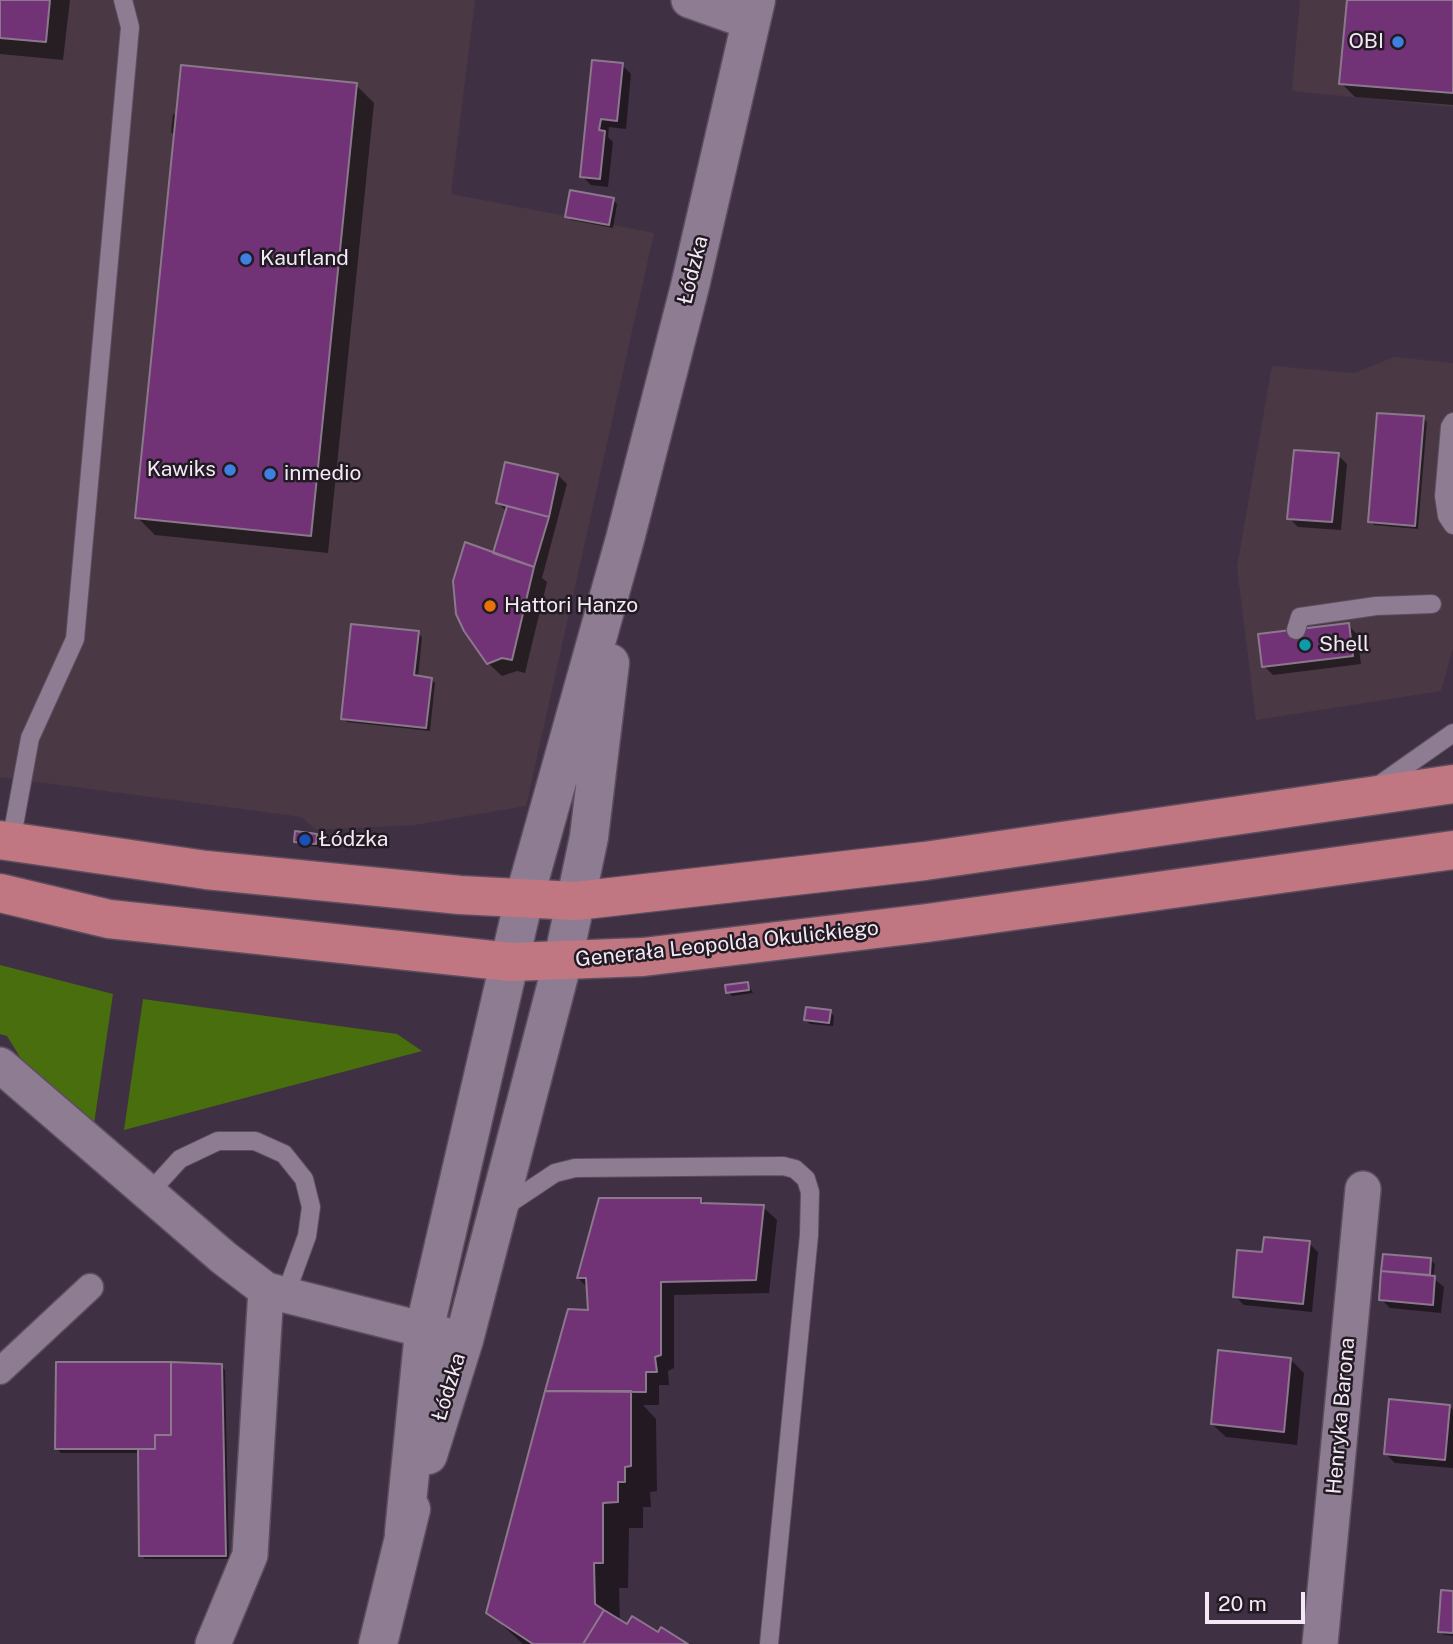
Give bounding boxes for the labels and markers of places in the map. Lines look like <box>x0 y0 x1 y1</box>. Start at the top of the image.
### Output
place label: OBI <box>1348 29 1384 55</box>
marker: OBI <box>1390 34 1406 50</box>
place label: Kaufland <box>260 246 349 272</box>
marker: Kaufland <box>238 251 254 267</box>
place label: Kawiks <box>147 457 216 483</box>
place label: inmedio <box>284 461 361 487</box>
marker: Kawiks <box>222 462 238 478</box>
marker: inmedio <box>262 466 278 482</box>
place label: Hattori Hanzo <box>504 593 638 619</box>
marker: Hattori Hanzo <box>482 598 498 614</box>
place label: Shell <box>1319 632 1369 658</box>
marker: Shell <box>1297 637 1313 653</box>
place label: Łódzka <box>319 827 388 853</box>
marker: Łódzka <box>297 832 313 848</box>

